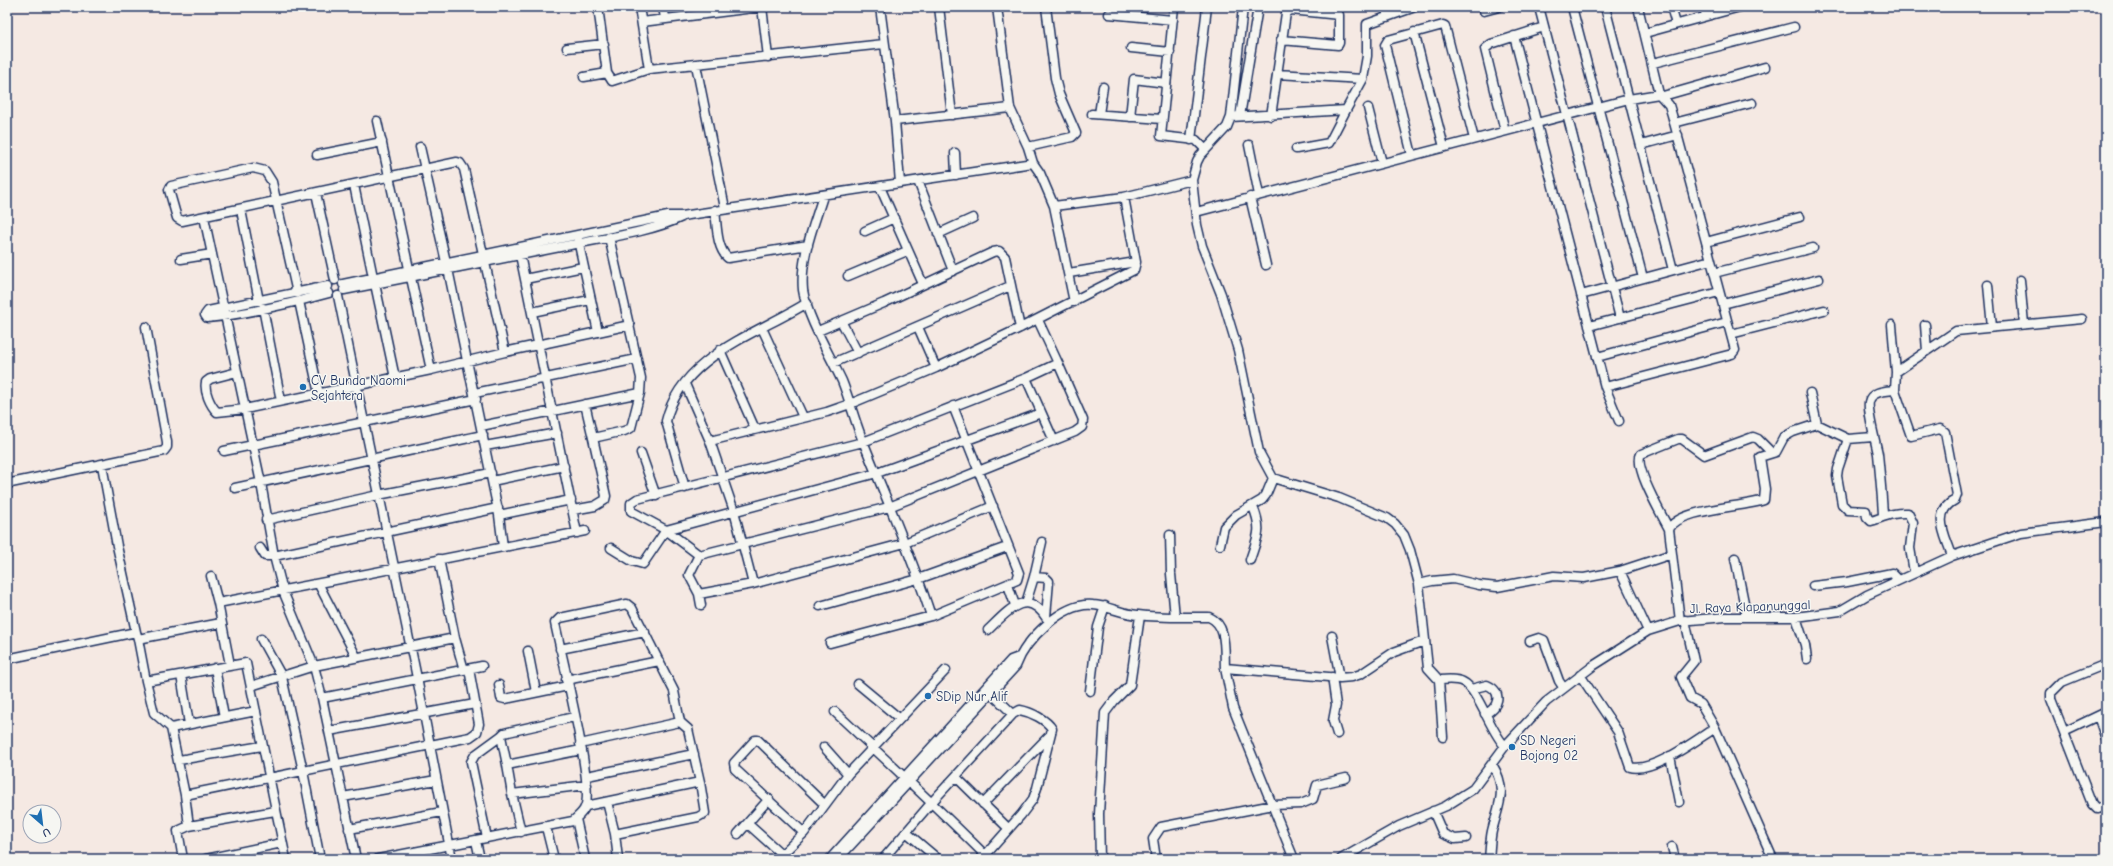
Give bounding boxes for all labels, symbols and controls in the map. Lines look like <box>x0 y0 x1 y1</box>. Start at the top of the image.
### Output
place label: CV Bunda Naomi Sejahtera <box>311 373 406 403</box>
marker: CV Bunda Naomi Sejahtera <box>298 382 308 392</box>
street label: Jl. Raya Klapanunggal <box>1689 597 1811 616</box>
place label: SDip Nur Alif <box>936 689 1009 704</box>
marker: SDip Nur Alif <box>923 691 933 701</box>
place label: SD Negeri Bojong 02 <box>1520 733 1578 763</box>
marker: SD Negeri Bojong 02 <box>1507 742 1517 752</box>
north arrow <box>22 804 62 844</box>
text: U <box>40 825 53 840</box>

